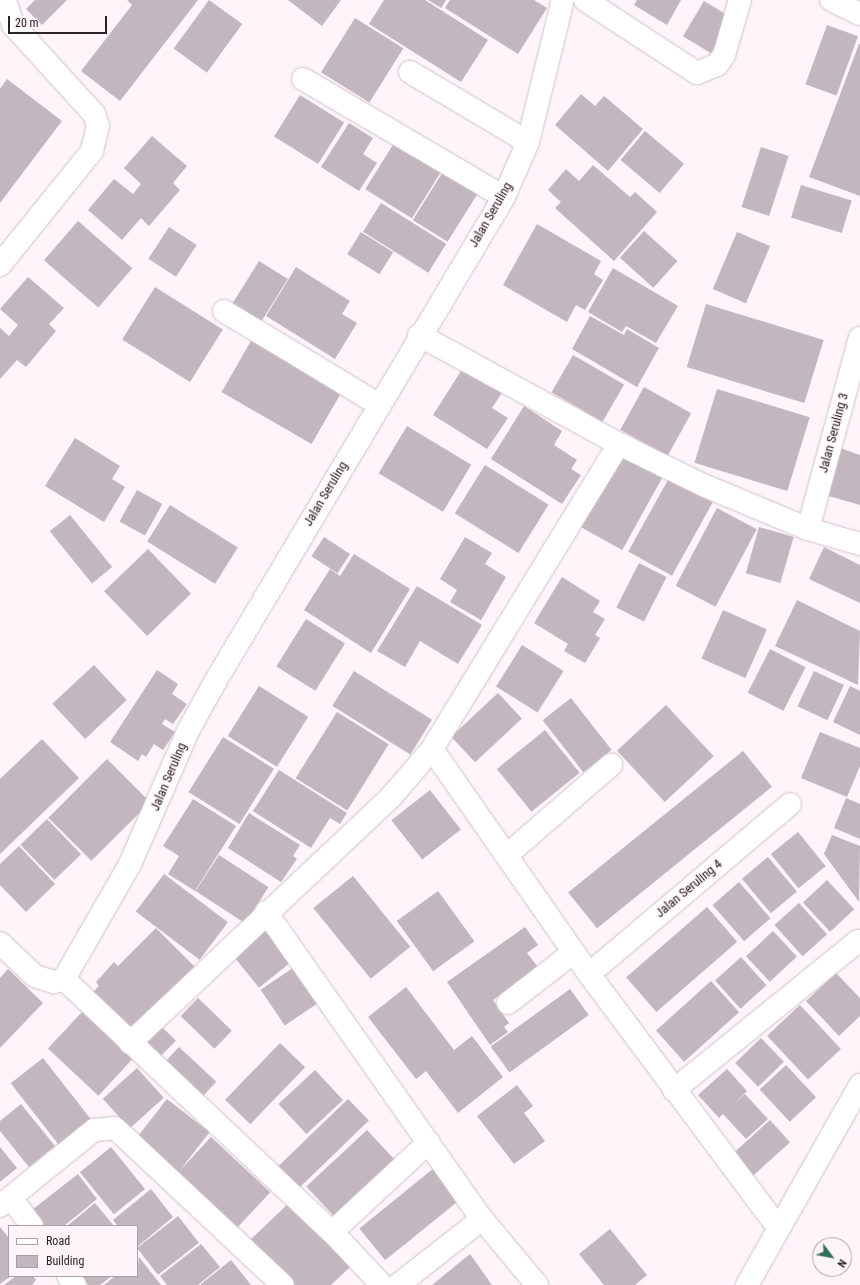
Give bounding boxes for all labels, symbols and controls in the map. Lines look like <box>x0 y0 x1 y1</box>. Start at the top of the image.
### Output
scale bar <box>10 8 109 34</box>
text: 20 m <box>15 16 39 30</box>
street label: Jalan Seruling <box>466 180 516 250</box>
street label: Jalan Seruling 3 <box>816 391 852 475</box>
street label: Jalan Seruling <box>301 459 351 529</box>
street label: Jalan Seruling <box>148 740 190 814</box>
street label: Jalan Seruling 4 <box>653 857 725 921</box>
legend <box>8 1225 138 1277</box>
text: Road <box>46 1234 70 1248</box>
north arrow <box>812 1237 852 1277</box>
text: Building <box>46 1254 84 1268</box>
text: N <box>834 1257 849 1269</box>

